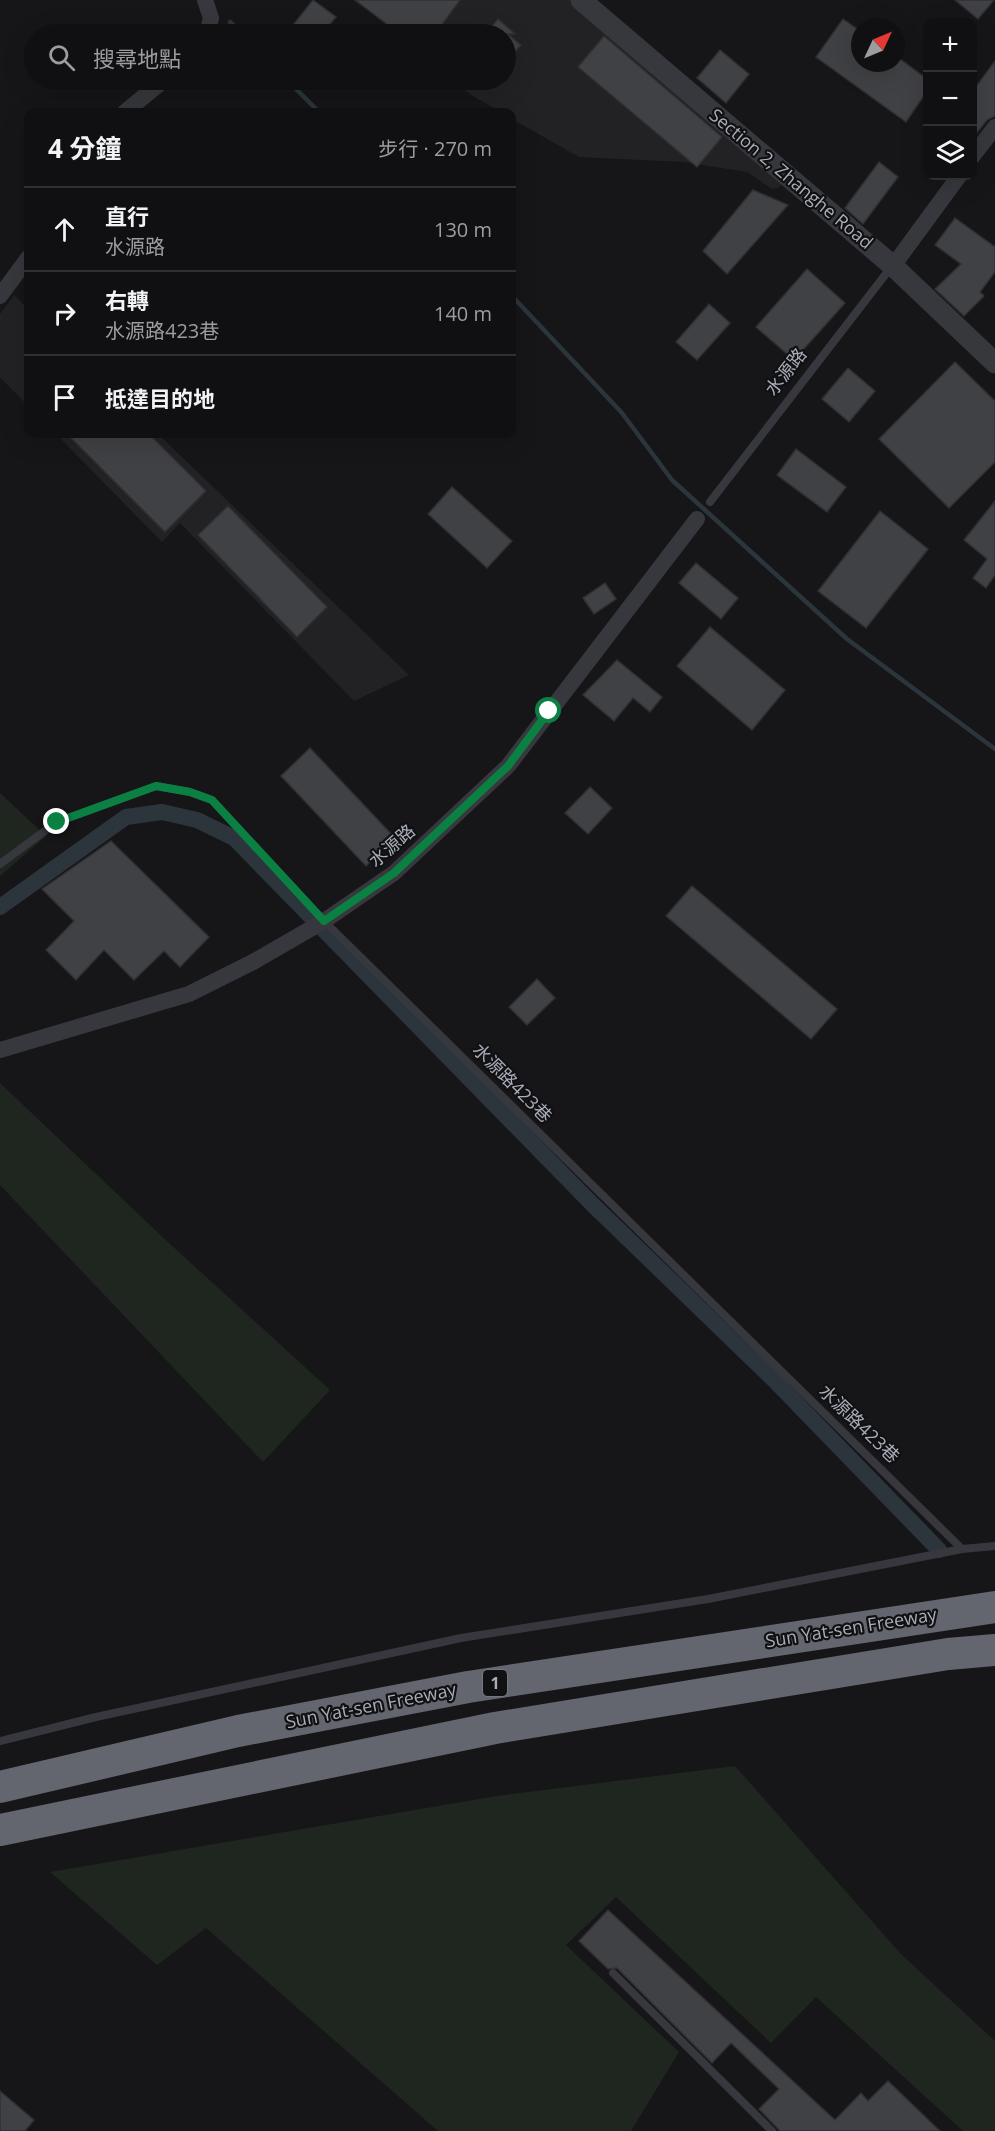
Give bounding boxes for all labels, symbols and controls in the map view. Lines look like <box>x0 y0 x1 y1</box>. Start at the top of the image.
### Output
north arrow <box>851 18 905 72</box>
map controls <box>923 18 977 180</box>
button: + <box>923 18 977 72</box>
search box <box>24 24 516 90</box>
icon: search <box>45 41 78 74</box>
text: 搜尋地點 <box>93 43 181 73</box>
button: − <box>923 72 977 126</box>
street label: Section 2, Zhanghe Road <box>705 103 879 254</box>
button: layers <box>923 126 977 180</box>
text: 4 分鐘 <box>48 130 122 166</box>
text: 步行 · 270 m <box>378 135 492 162</box>
text: 直行 <box>105 201 149 231</box>
icon: ahead <box>48 213 81 246</box>
text: 130 m <box>434 216 492 243</box>
text: 水源路 <box>105 233 165 260</box>
text: 右轉 <box>105 285 149 315</box>
icon: right <box>48 297 81 330</box>
text: 140 m <box>434 300 492 327</box>
text: 水源路423巷 <box>105 317 219 344</box>
street label: 水源路 <box>759 343 811 400</box>
icon: arrive <box>48 381 81 414</box>
text: 抵達目的地 <box>105 383 215 413</box>
route start <box>535 697 561 723</box>
route end <box>43 808 69 834</box>
street label: 水源路 <box>363 818 420 872</box>
street label: 水源路423巷 <box>468 1037 558 1127</box>
street label: 水源路423巷 <box>814 1379 905 1468</box>
street label: Sun Yat-sen Freeway <box>763 1601 939 1652</box>
road number: 1 <box>483 1670 507 1696</box>
street label: Sun Yat-sen Freeway <box>284 1677 459 1733</box>

